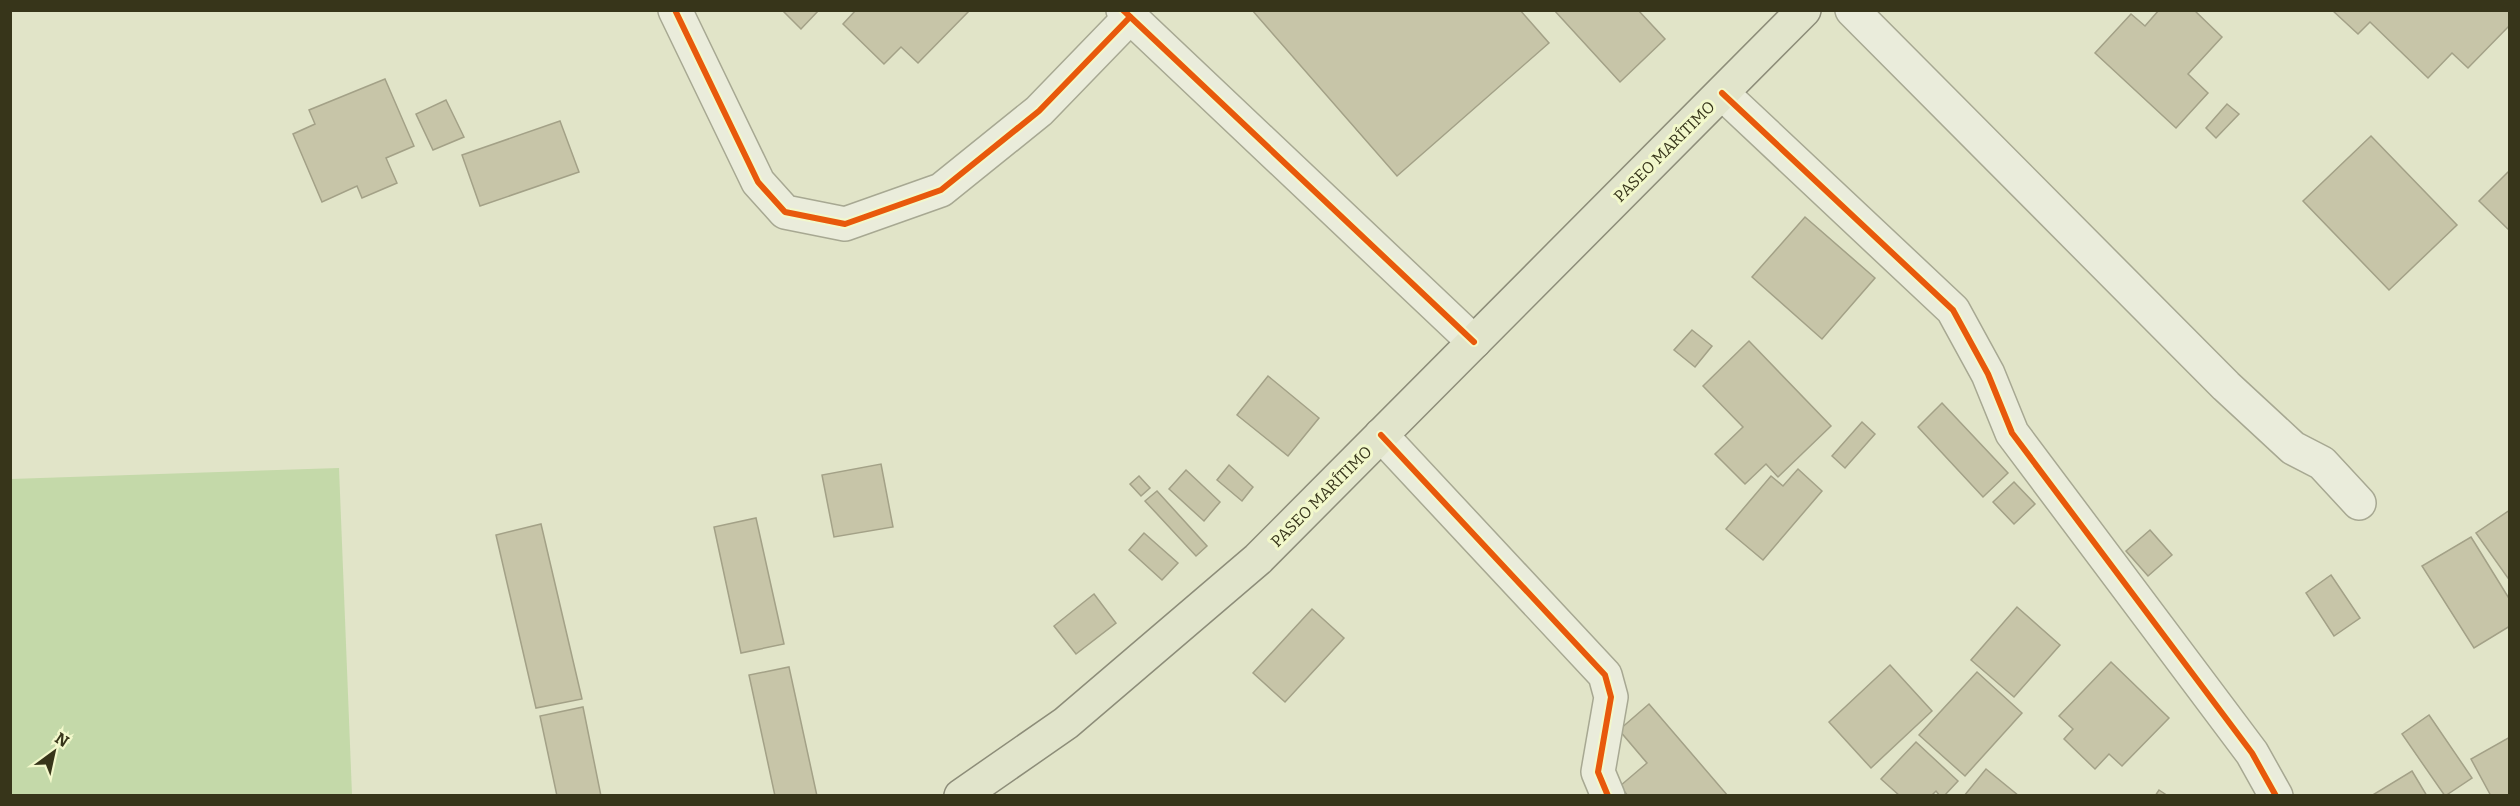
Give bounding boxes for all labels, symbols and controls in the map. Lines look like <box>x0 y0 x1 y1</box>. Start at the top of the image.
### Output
street label: PASEO MARÍTIMO <box>1609 96 1719 206</box>
street label: PASEO MARÍTIMO <box>1266 441 1376 551</box>
north arrow <box>24 722 84 782</box>
text: N <box>52 729 72 751</box>

